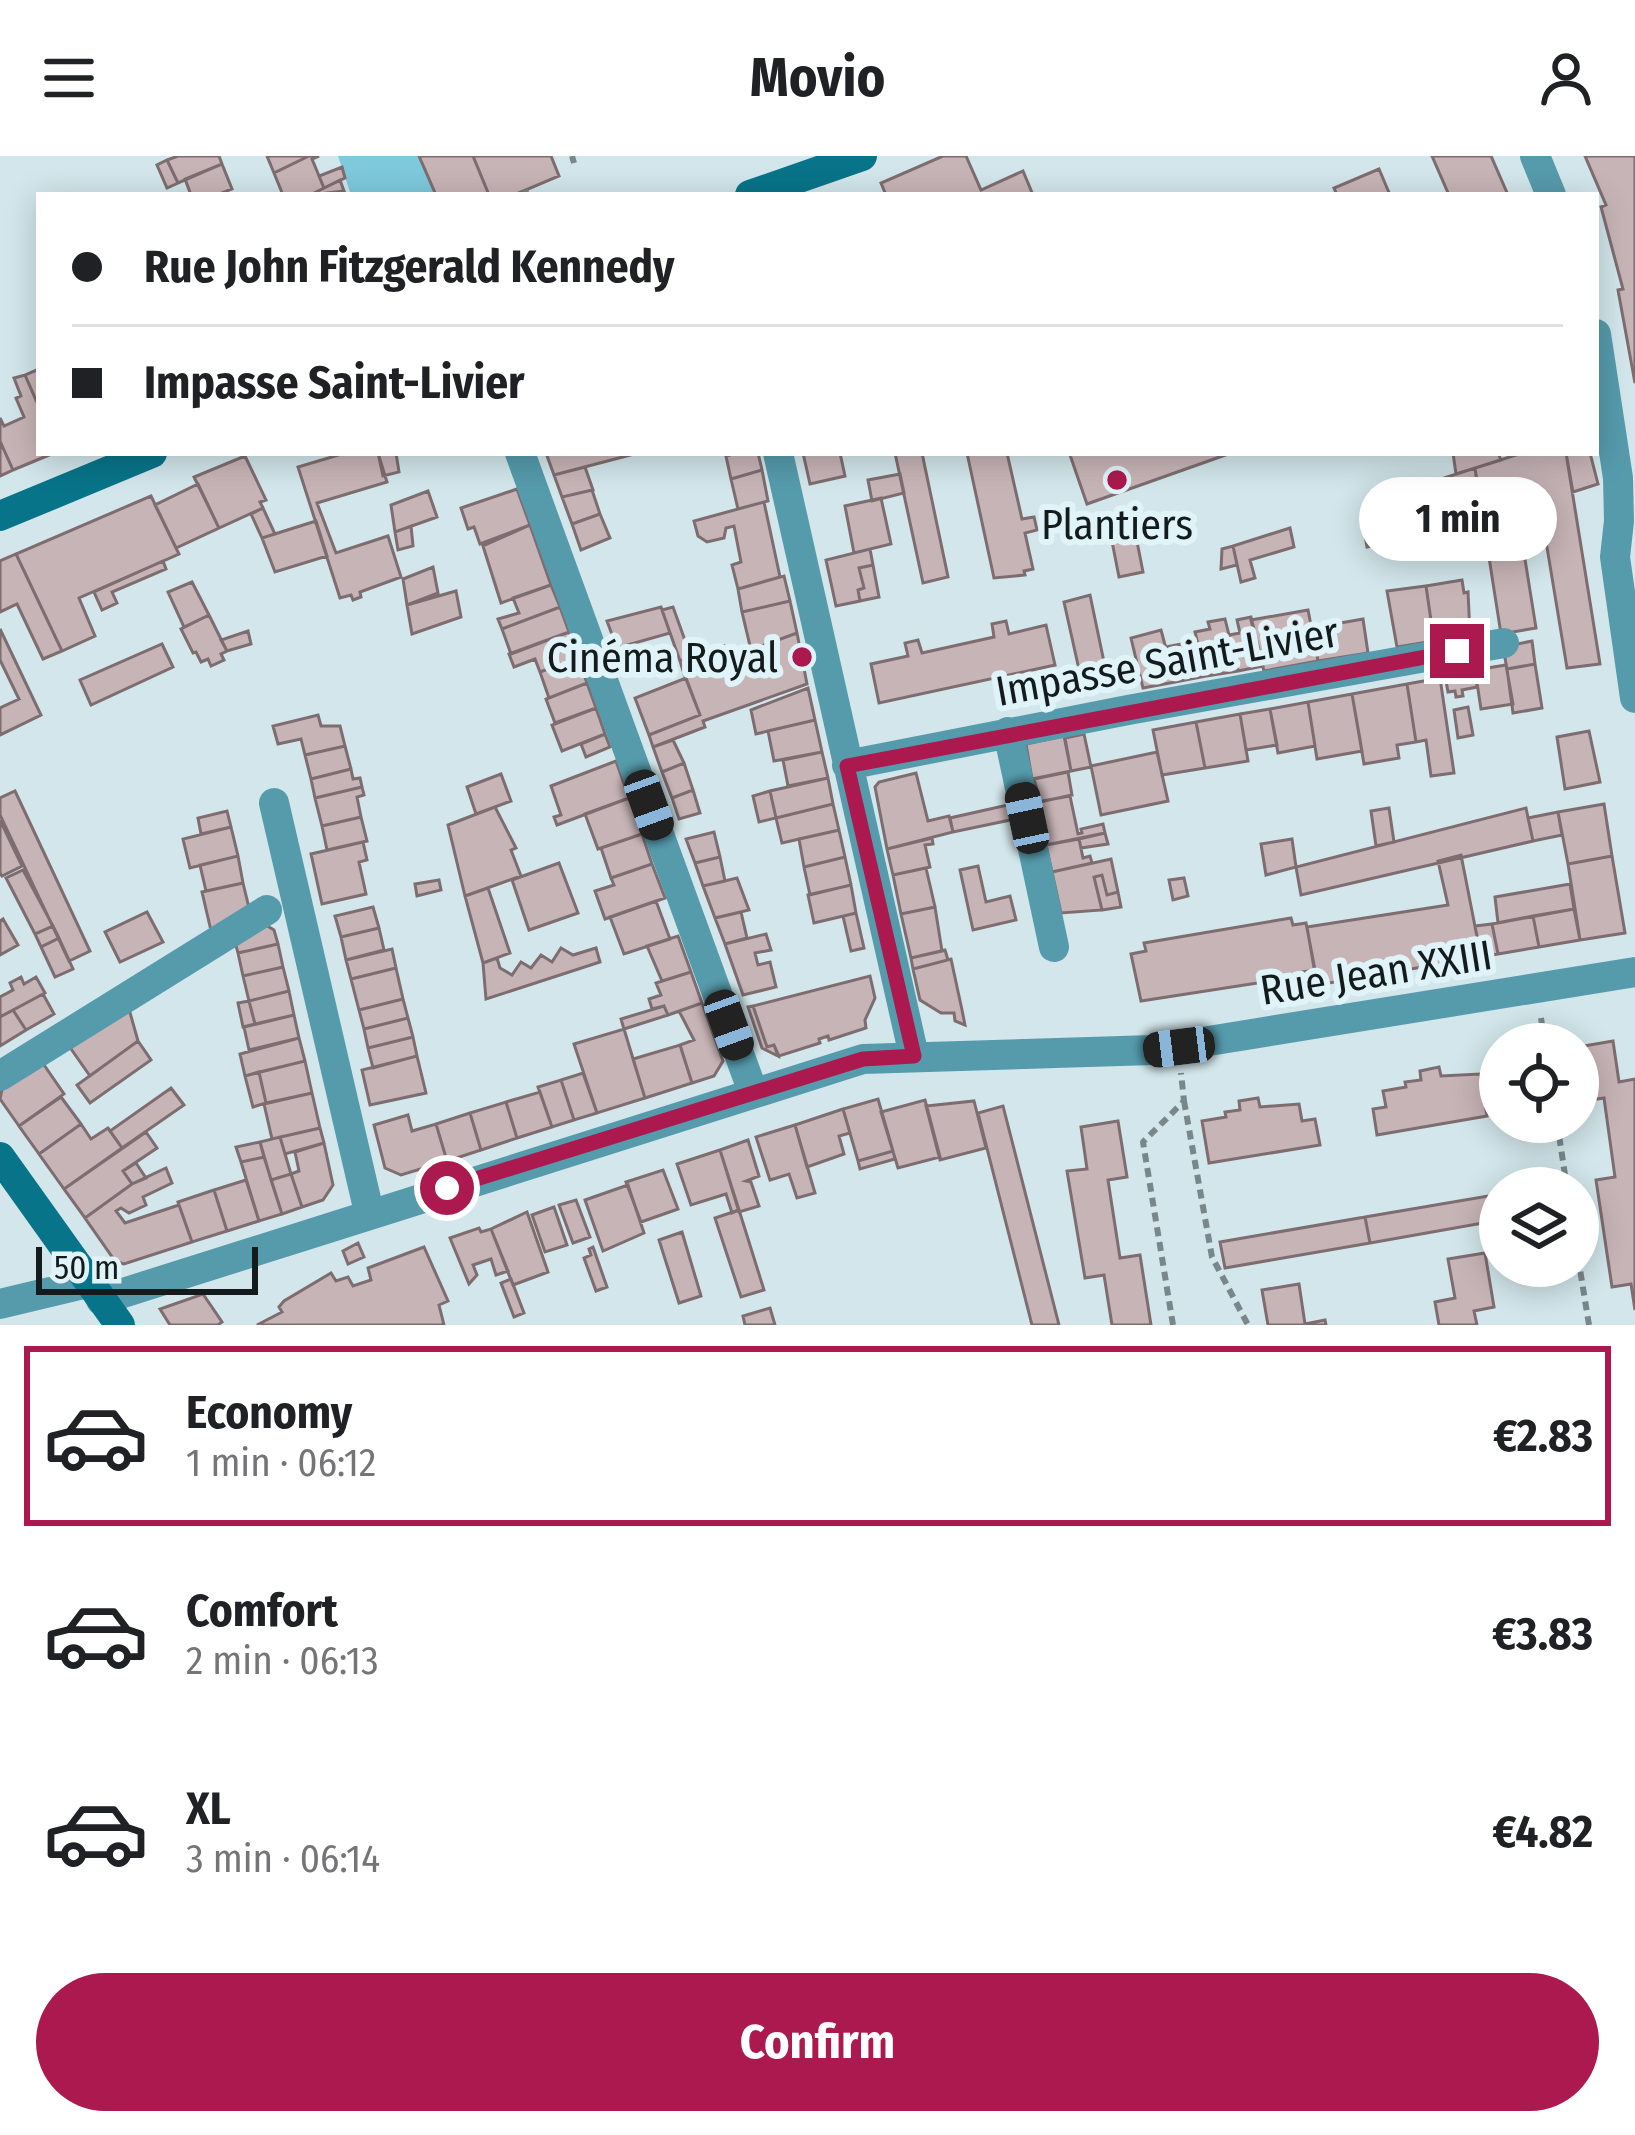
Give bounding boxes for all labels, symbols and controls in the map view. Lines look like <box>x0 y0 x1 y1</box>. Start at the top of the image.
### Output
icon: menu <box>36 45 102 111</box>
icon: person <box>1533 45 1599 111</box>
text: Movio <box>750 46 885 110</box>
text: Rue John Fitzgerald Kennedy <box>144 240 674 294</box>
text: Impasse Saint-Livier <box>144 356 524 410</box>
marker: Plantiers <box>1104 467 1130 493</box>
callout: 1 min <box>1358 477 1556 561</box>
text: 1 min <box>1416 496 1500 542</box>
place label: Plantiers <box>1041 500 1193 550</box>
street label: Impasse Saint-Livier <box>992 607 1343 717</box>
route end <box>1430 624 1484 678</box>
place label: Cinéma Royal <box>547 633 778 683</box>
marker: Cinéma Royal <box>789 644 815 670</box>
car <box>620 765 678 845</box>
car <box>1002 779 1052 857</box>
street label: Rue Jean XXIII <box>1257 930 1496 1016</box>
car <box>700 985 758 1065</box>
map controls <box>1479 1023 1599 1287</box>
button: locate <box>1479 1023 1599 1143</box>
car <box>1141 1025 1217 1069</box>
route start <box>420 1161 474 1215</box>
button: layers <box>1479 1167 1599 1287</box>
scale bar <box>36 1241 258 1294</box>
text: 50 m <box>54 1248 119 1288</box>
icon: car <box>42 1382 150 1490</box>
text: Economy <box>186 1386 352 1440</box>
text: €2.83 <box>1493 1409 1593 1463</box>
text: 1 min · 06:12 <box>186 1440 376 1486</box>
icon: car <box>42 1580 150 1688</box>
text: Comfort <box>186 1584 338 1638</box>
text: €3.83 <box>1492 1607 1593 1661</box>
text: 2 min · 06:13 <box>186 1638 378 1684</box>
icon: car <box>42 1778 150 1886</box>
text: XL <box>186 1782 231 1836</box>
text: €4.82 <box>1493 1805 1593 1859</box>
text: 3 min · 06:14 <box>186 1836 380 1882</box>
button: Confirm <box>36 1973 1599 2111</box>

